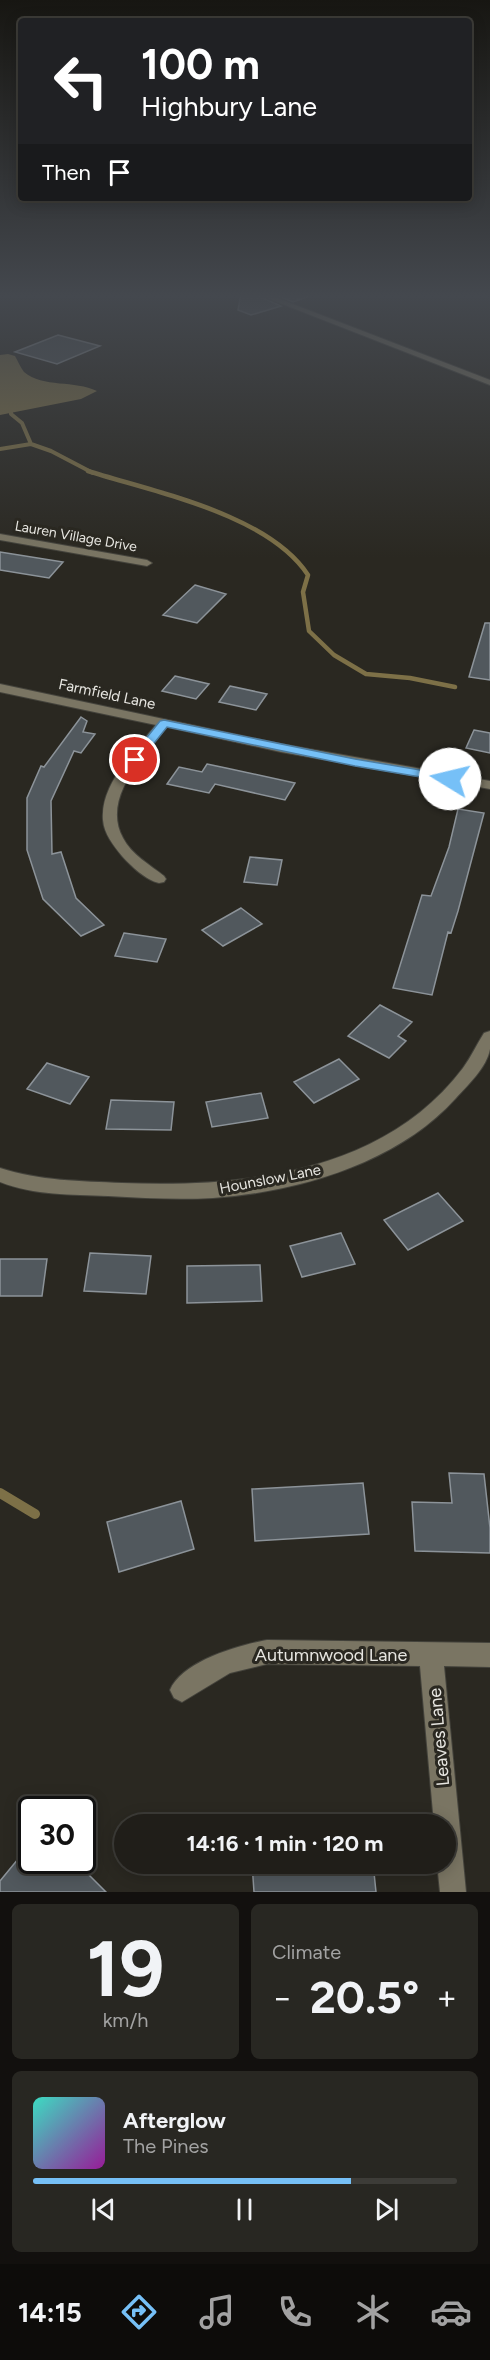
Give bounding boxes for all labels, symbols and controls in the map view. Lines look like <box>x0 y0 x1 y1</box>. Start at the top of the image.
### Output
text: 100 m <box>141 39 260 90</box>
icon: left <box>42 42 120 120</box>
text: Highbury Lane <box>141 90 317 123</box>
icon: arrive <box>103 156 136 189</box>
text: Then <box>42 159 91 186</box>
street label: Lauren Village Drive <box>13 517 139 556</box>
street label: Farmfield Lane <box>57 675 157 713</box>
pin <box>109 734 160 785</box>
icon: arrive <box>118 743 151 776</box>
position arrow <box>418 747 482 811</box>
street label: Hounslow Lane <box>218 1160 322 1198</box>
street label: Autumnwood Lane <box>255 1644 407 1666</box>
street label: Leaves Lane <box>424 1687 454 1787</box>
speed limit sign: 30 <box>18 1796 96 1874</box>
text: 14:16 · 1 min · 120 m <box>187 1830 383 1857</box>
text: 19 <box>86 1922 165 2016</box>
text: Climate <box>272 1940 341 1964</box>
text: 20.5° <box>310 1970 419 2024</box>
text: − <box>272 1978 293 2017</box>
text: + <box>436 1978 457 2017</box>
text: km/h <box>103 2008 148 2032</box>
text: Afterglow <box>123 2107 226 2134</box>
text: The Pines <box>123 2134 209 2158</box>
icon: previous <box>87 2193 120 2226</box>
icon: pause <box>228 2193 261 2226</box>
icon: next <box>370 2193 403 2226</box>
icon: directions <box>118 2291 160 2333</box>
icon: music <box>196 2291 238 2333</box>
icon: phone <box>274 2291 316 2333</box>
icon: climate <box>352 2291 394 2333</box>
icon: car <box>430 2291 472 2333</box>
text: 14:15 <box>18 2296 82 2329</box>

